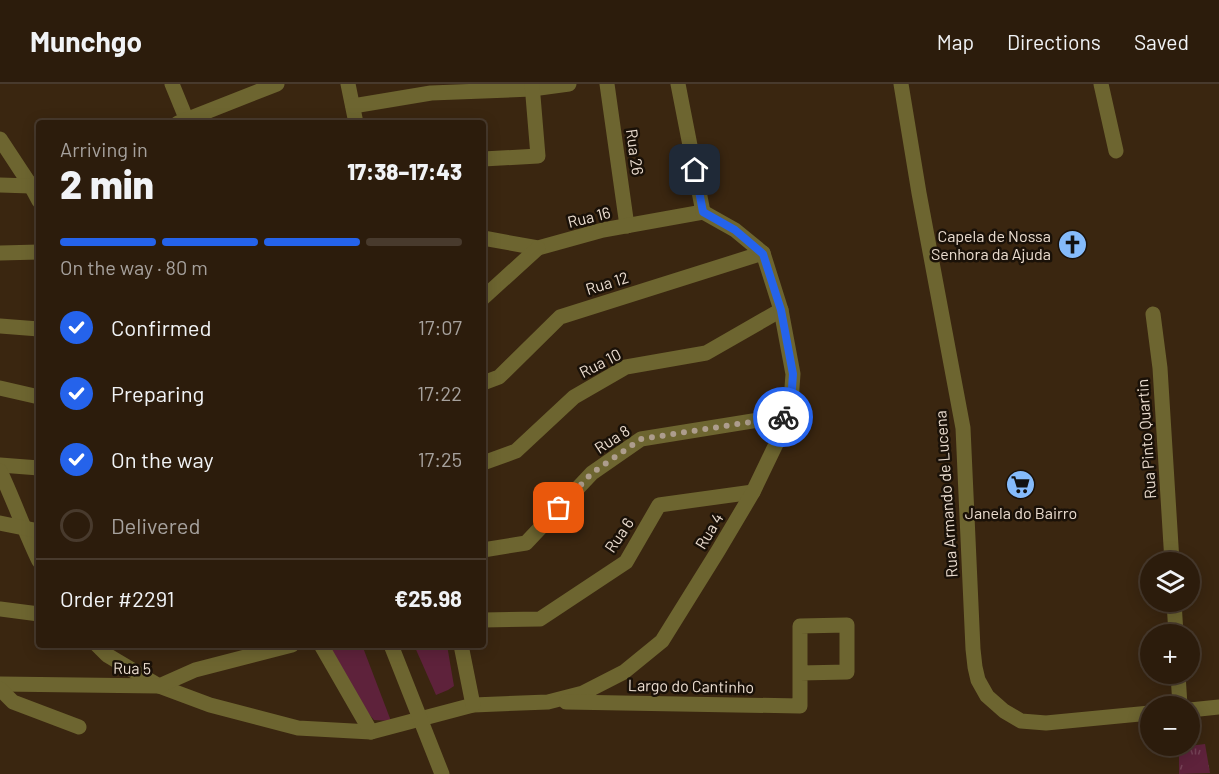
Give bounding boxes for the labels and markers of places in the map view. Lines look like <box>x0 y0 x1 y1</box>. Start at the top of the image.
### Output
pin <box>669 144 720 195</box>
place label: Capela de Nossa Senhora da Ajuda <box>931 226 1051 263</box>
church icon: Capela de Nossa Senhora da Ajuda <box>1056 229 1088 261</box>
supermarket icon: Janela do Bairro <box>1005 469 1037 501</box>
pin <box>533 482 584 533</box>
place label: Janela do Bairro <box>965 503 1077 522</box>

